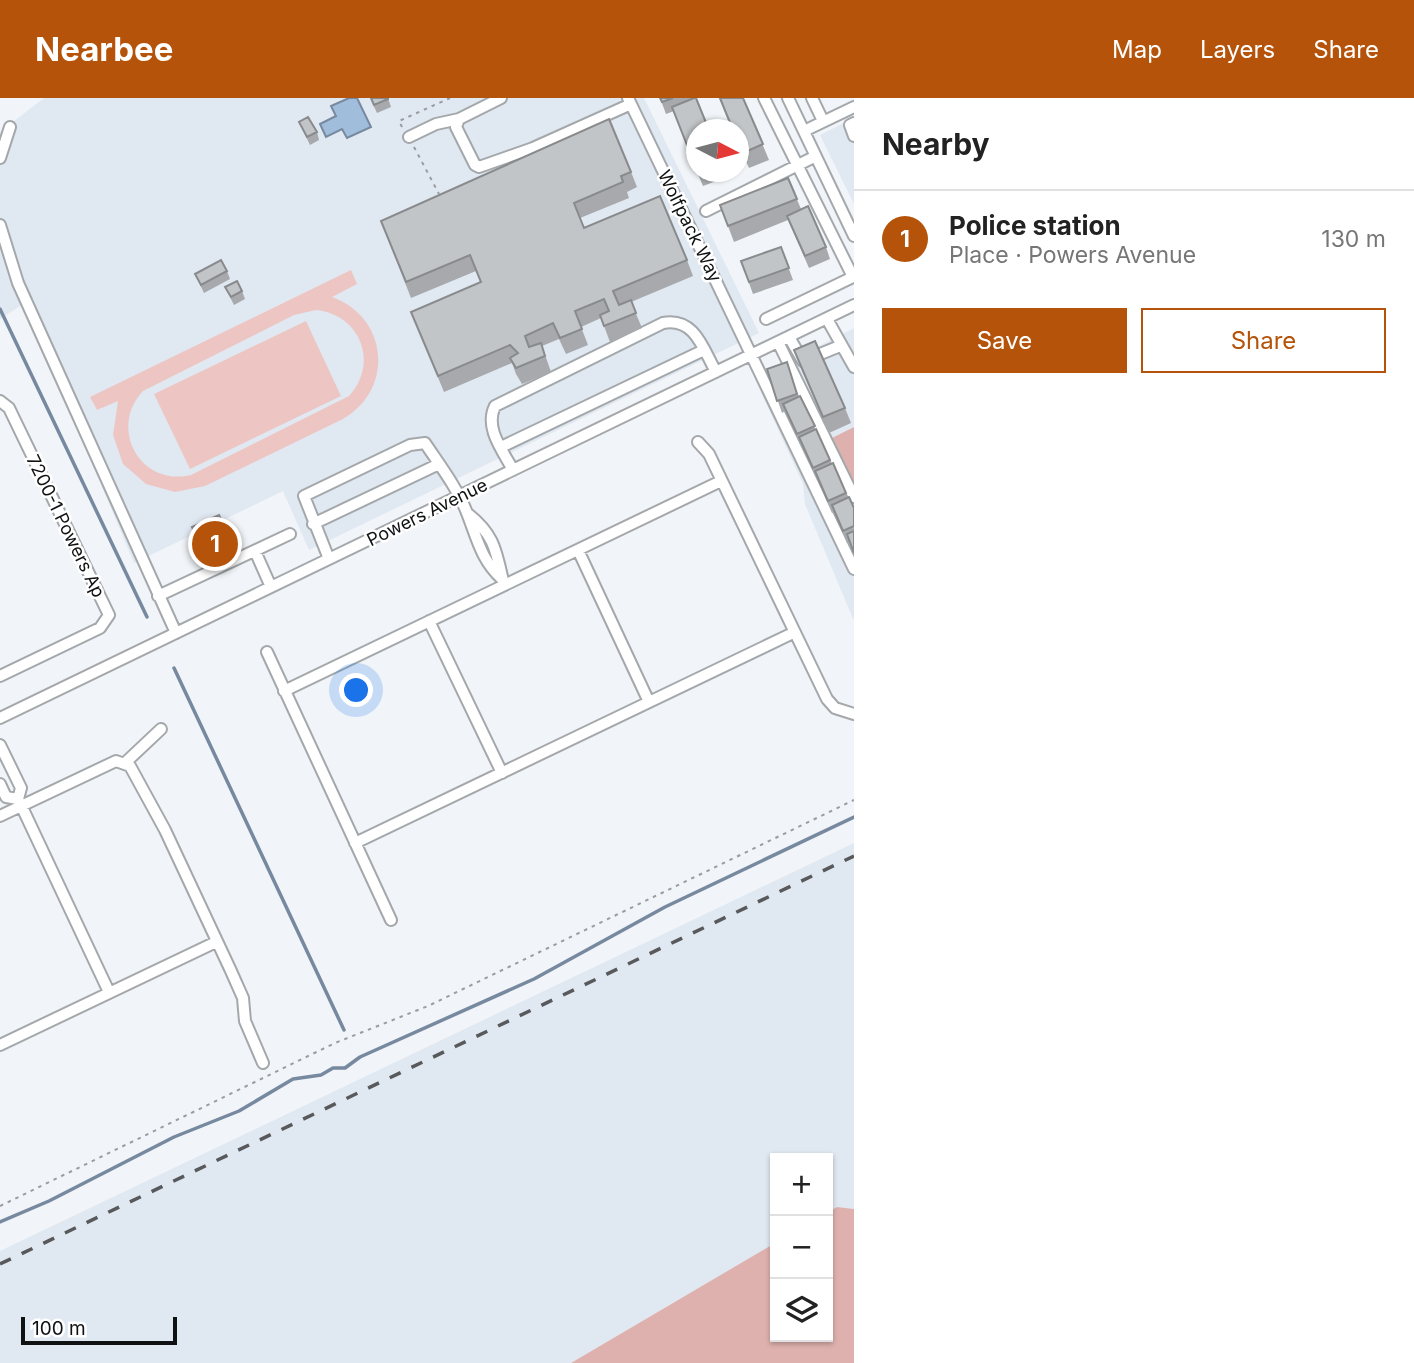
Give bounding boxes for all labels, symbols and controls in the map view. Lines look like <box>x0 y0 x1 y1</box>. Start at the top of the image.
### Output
text: Nearbee <box>35 29 173 69</box>
text: Map <box>1112 35 1162 64</box>
text: Layers <box>1200 35 1275 64</box>
text: Share <box>1313 35 1379 64</box>
north arrow <box>686 119 749 182</box>
text: Nearby <box>882 126 990 162</box>
street label: Wolfpack Way <box>654 167 726 285</box>
text: Police station <box>949 210 1121 241</box>
text: 1 <box>900 225 910 253</box>
text: 130 m <box>1321 225 1386 253</box>
text: Place · Powers Avenue <box>949 241 1196 269</box>
button: Save <box>882 308 1127 373</box>
button: Share <box>1141 308 1386 373</box>
street label: 7200-1 Powers Ap <box>22 451 110 601</box>
street label: Powers Avenue <box>363 474 491 550</box>
pin: 1 <box>192 518 238 570</box>
your location <box>339 673 373 707</box>
map controls <box>770 1153 833 1342</box>
button: + <box>770 1153 833 1216</box>
button: − <box>770 1216 833 1279</box>
button: layers <box>770 1279 833 1342</box>
scale bar <box>21 1314 177 1346</box>
text: 100 m <box>32 1317 86 1340</box>

